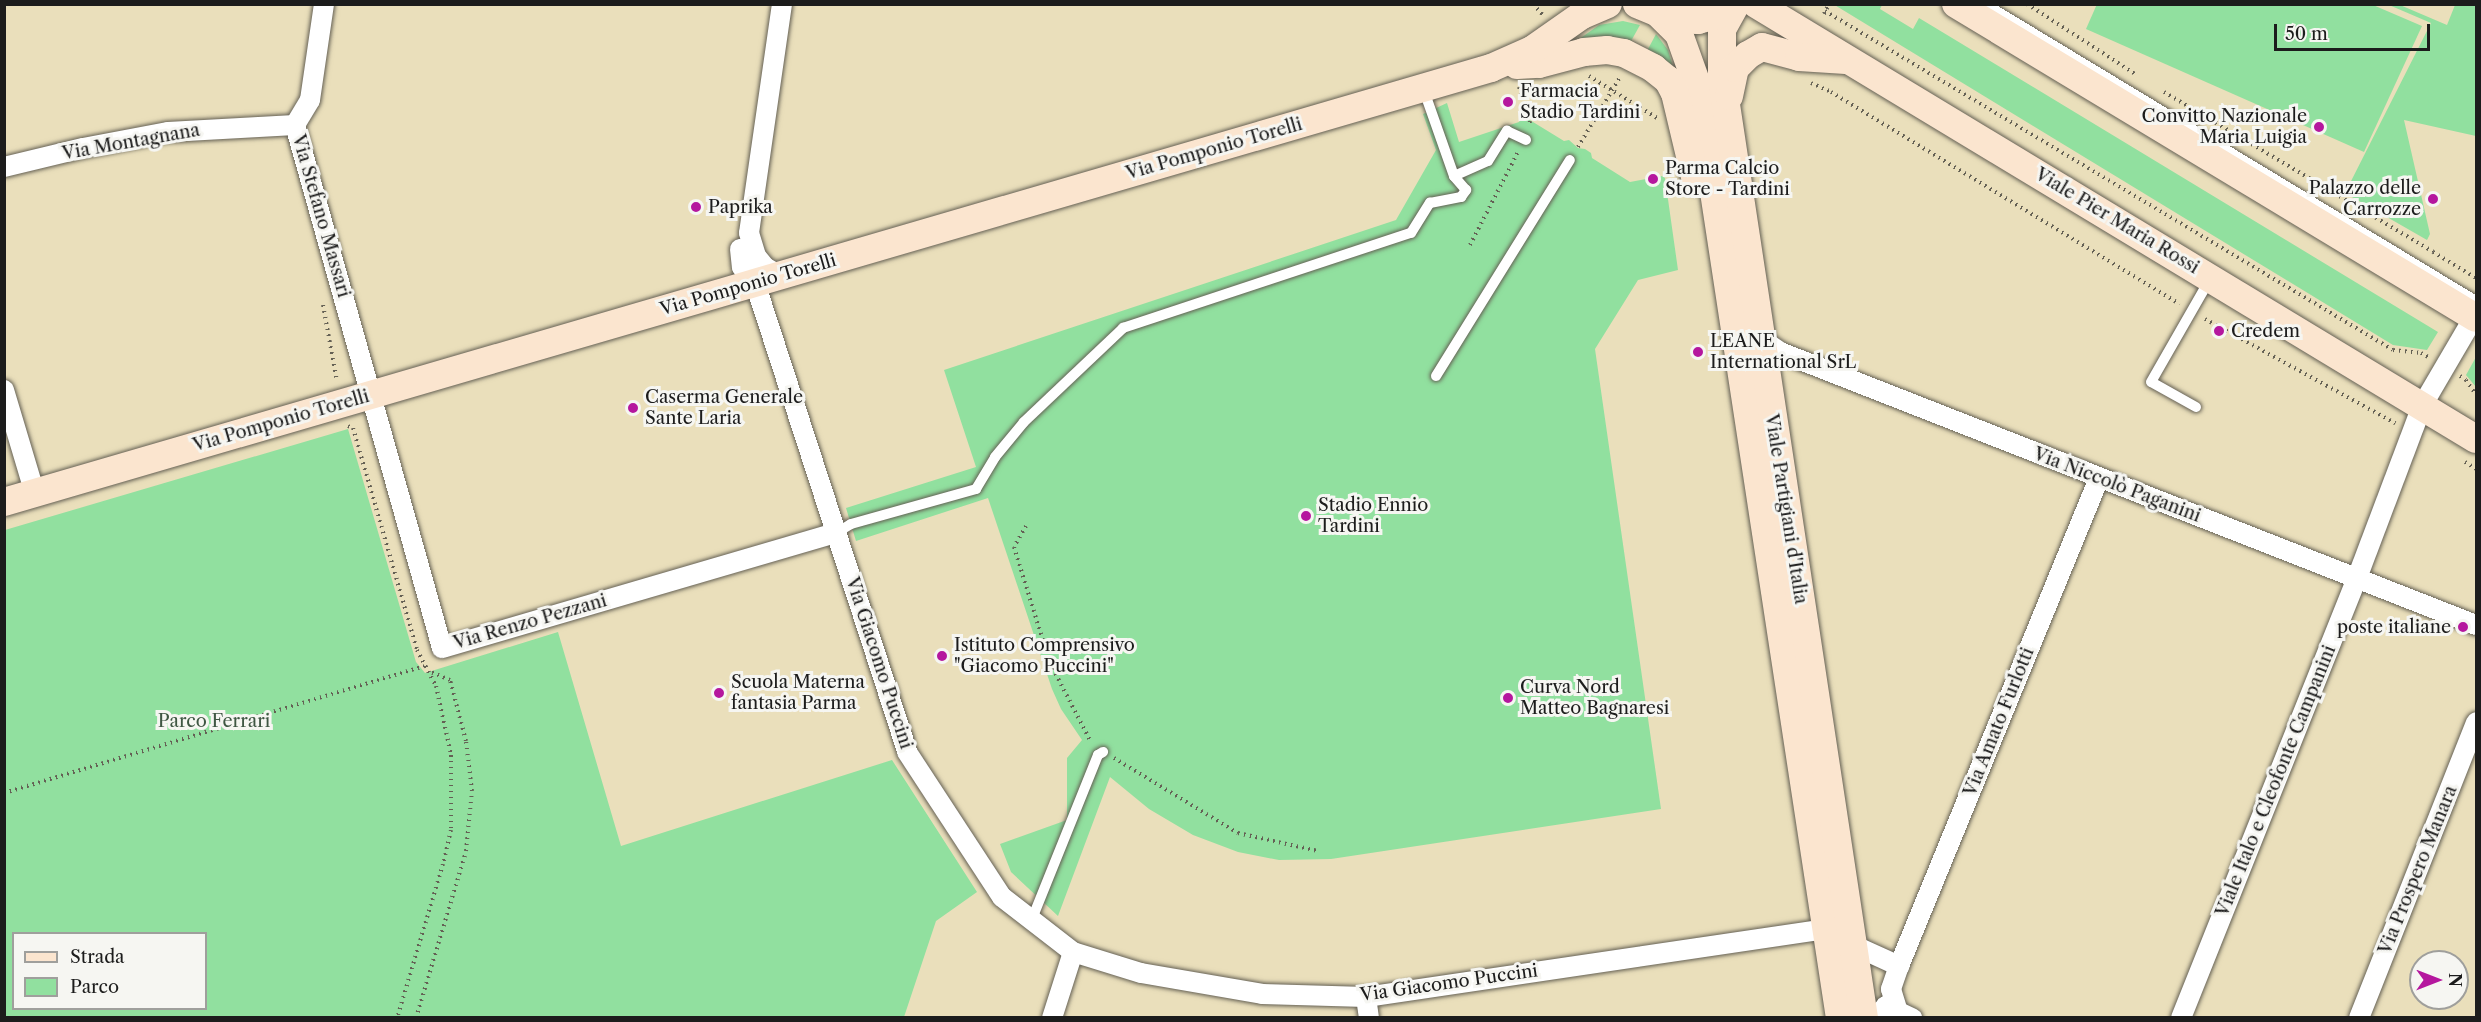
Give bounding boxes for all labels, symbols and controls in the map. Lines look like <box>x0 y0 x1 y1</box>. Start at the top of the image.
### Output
scale bar <box>2277 12 2433 50</box>
text: 50 m <box>2285 23 2328 45</box>
place label: Farmacia Stadio Tardini <box>1520 81 1641 124</box>
marker: Farmacia Stadio Tardini <box>1501 95 1515 109</box>
place label: Convitto Nazionale Maria Luigia <box>2142 106 2307 148</box>
street label: Via Pomponio Torelli <box>1123 113 1305 185</box>
street label: Via Montagnana <box>60 119 202 165</box>
marker: Convitto Nazionale Maria Luigia <box>2312 120 2326 134</box>
street label: Via Stefano Massari <box>287 132 355 300</box>
place label: Parma Calcio Store - Tardini <box>1665 158 1790 201</box>
street label: Viale Pier Maria Rossi <box>2031 163 2203 279</box>
marker: Parma Calcio Store - Tardini <box>1646 172 1660 186</box>
place label: Palazzo delle Carrozze <box>2309 178 2421 220</box>
marker: Palazzo delle Carrozze <box>2426 192 2440 206</box>
place label: Paprika <box>708 196 773 218</box>
marker: Paprika <box>689 200 703 214</box>
street label: Via Pomponio Torelli <box>657 249 839 321</box>
place label: Credem <box>2231 320 2300 342</box>
marker: Credem <box>2212 324 2226 338</box>
place label: LEANE International SrL <box>1710 331 1856 374</box>
marker: LEANE International SrL <box>1691 345 1705 359</box>
street label: Via Pomponio Torelli <box>190 385 372 457</box>
place label: Caserma Generale Sante Laria <box>645 387 803 430</box>
marker: Caserma Generale Sante Laria <box>626 401 640 415</box>
street label: Viale Partigiani d'Italia <box>1760 412 1812 606</box>
street label: Via Niccolò Paganini <box>2030 443 2204 527</box>
place label: Stadio Ennio Tardini <box>1318 495 1428 538</box>
marker: Stadio Ennio Tardini <box>1299 509 1313 523</box>
street label: Via Giacomo Puccini <box>841 574 917 752</box>
street label: Via Renzo Pezzani <box>451 590 609 654</box>
place label: poste italiane <box>2337 616 2451 638</box>
marker: poste italiane <box>2456 620 2470 634</box>
place label: Istituto Comprensivo "Giacomo Puccini" <box>954 635 1135 678</box>
street label: Viale Italo e Cleofonte Campanini <box>2212 642 2340 920</box>
street label: Via Amato Furlotti <box>1959 644 2039 800</box>
marker: Istituto Comprensivo "Giacomo Puccini" <box>935 649 949 663</box>
place label: Scuola Materna fantasia Parma <box>731 672 865 714</box>
place label: Curva Nord Matteo Bagnaresi <box>1520 677 1669 720</box>
marker: Scuola Materna fantasia Parma <box>712 686 726 700</box>
marker: Curva Nord Matteo Bagnaresi <box>1501 691 1515 705</box>
park label: Parco Ferrari <box>158 710 270 732</box>
street label: Via Prospero Manara <box>2374 782 2462 958</box>
legend <box>12 932 207 1010</box>
text: Strada <box>70 946 125 968</box>
north arrow <box>2409 950 2469 1010</box>
street label: Via Giacomo Puccini <box>1359 960 1539 1006</box>
text: N <box>2445 973 2465 987</box>
text: Parco <box>70 976 119 998</box>

